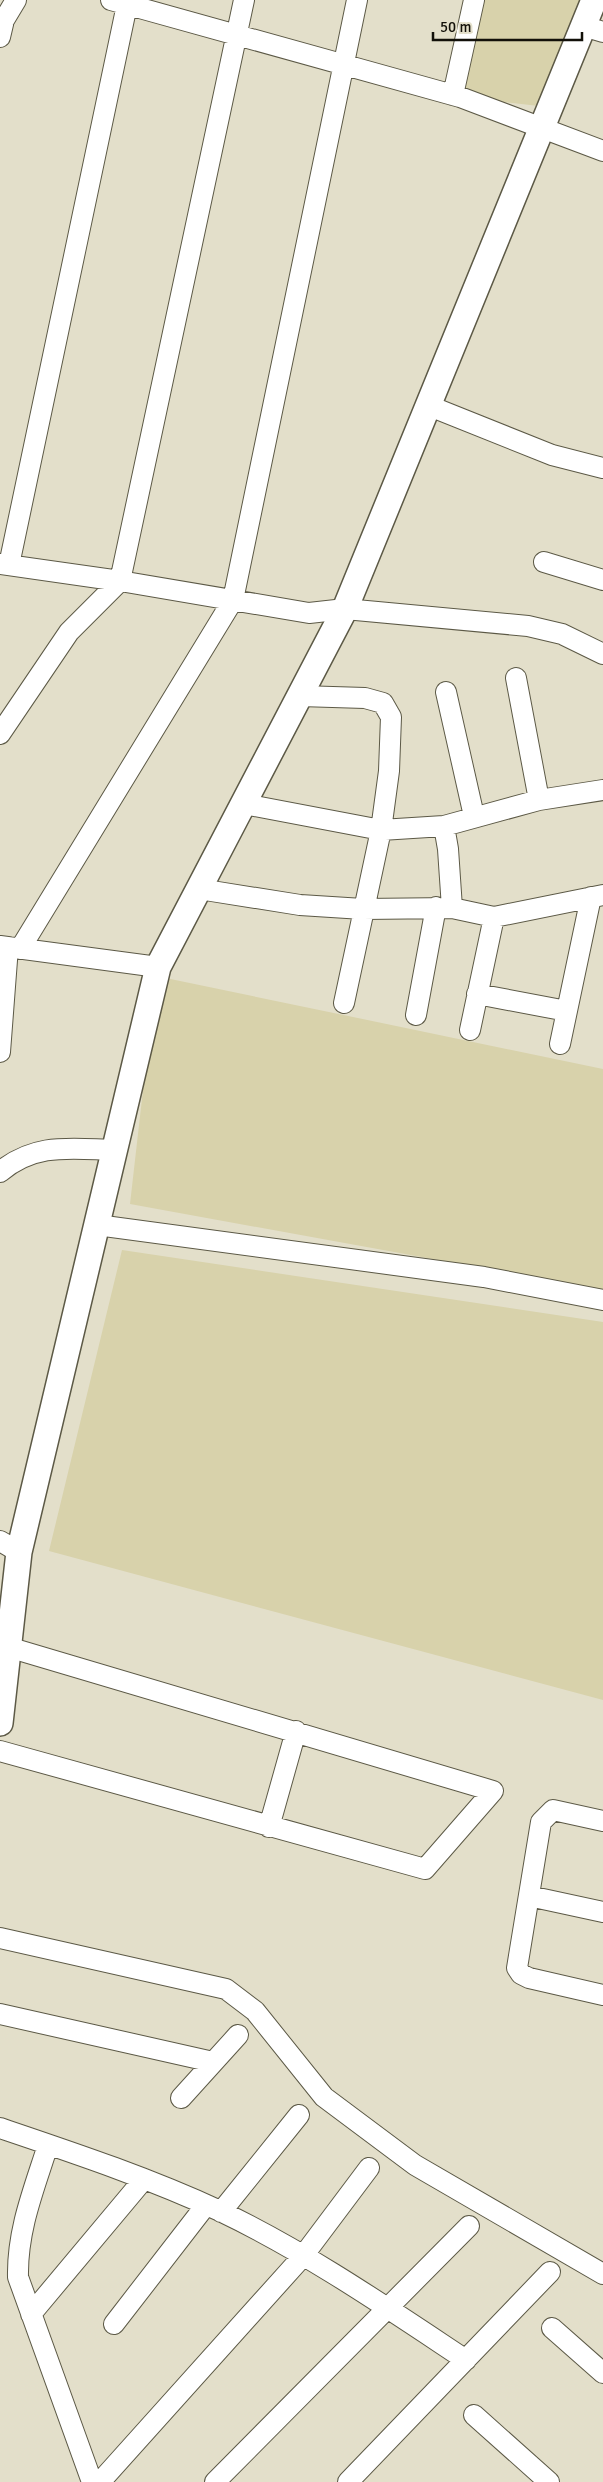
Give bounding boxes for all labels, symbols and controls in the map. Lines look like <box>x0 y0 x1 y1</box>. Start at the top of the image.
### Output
scale bar <box>433 10 582 42</box>
text: 50 m <box>440 18 471 36</box>

